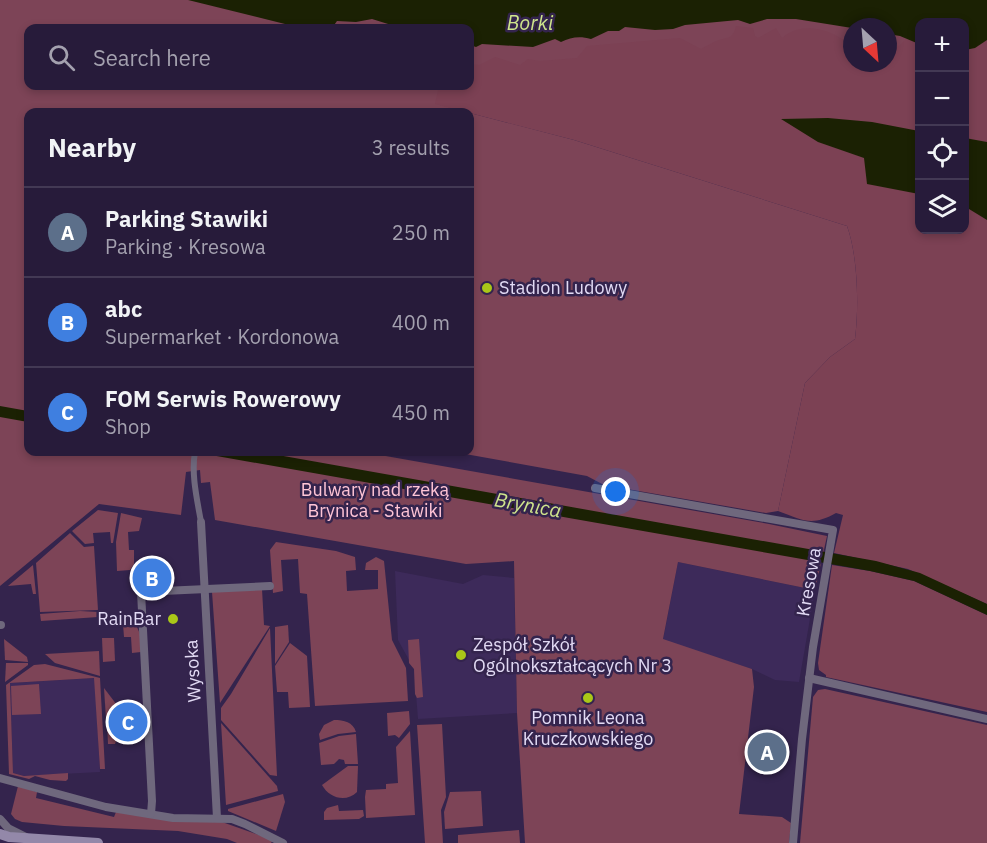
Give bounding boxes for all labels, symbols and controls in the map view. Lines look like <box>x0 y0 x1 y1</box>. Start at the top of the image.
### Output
water label: Borki <box>507 9 554 36</box>
north arrow <box>843 18 897 72</box>
map controls <box>915 18 969 234</box>
button: + <box>915 18 969 72</box>
search box <box>24 24 474 90</box>
icon: search <box>45 41 78 74</box>
text: Search here <box>93 43 211 72</box>
button: − <box>915 72 969 126</box>
button: locate <box>915 126 969 180</box>
text: Nearby <box>48 130 136 164</box>
text: 3 results <box>372 134 450 161</box>
button: layers <box>915 180 969 234</box>
text: Parking Stawiki <box>105 204 268 233</box>
text: A <box>61 219 74 246</box>
text: 250 m <box>392 219 450 246</box>
text: Parking · Kresowa <box>105 233 266 260</box>
place label: Stadion Ludowy <box>499 276 627 299</box>
marker: Stadion Ludowy <box>480 281 494 295</box>
text: abc <box>105 294 142 323</box>
text: B <box>61 309 74 336</box>
text: 400 m <box>392 309 450 336</box>
text: Supermarket · Kordonowa <box>105 323 339 350</box>
text: FOM Serwis Rowerowy <box>105 384 341 413</box>
text: C <box>61 399 74 426</box>
text: 450 m <box>392 399 450 426</box>
text: Shop <box>105 413 151 440</box>
your location <box>601 477 630 506</box>
park label: Bulwary nad rzeką Brynica - Stawiki <box>301 478 450 522</box>
water label: Brynica <box>492 485 564 524</box>
street label: Kresowa <box>791 545 826 618</box>
pin: B <box>132 556 172 600</box>
place label: RainBar <box>97 607 161 630</box>
marker: RainBar <box>166 612 180 626</box>
place label: Zespół Szkół Ogólnokształcących Nr 3 <box>473 633 672 677</box>
street label: Wysoka <box>179 639 206 703</box>
marker: Zespół Szkół Ogólnokształcących Nr 3 <box>454 648 468 662</box>
marker: Pomnik Leona Kruczkowskiego <box>581 691 595 705</box>
pin: C <box>108 700 148 744</box>
place label: Pomnik Leona Kruczkowskiego <box>523 706 653 750</box>
pin: A <box>748 730 786 774</box>

